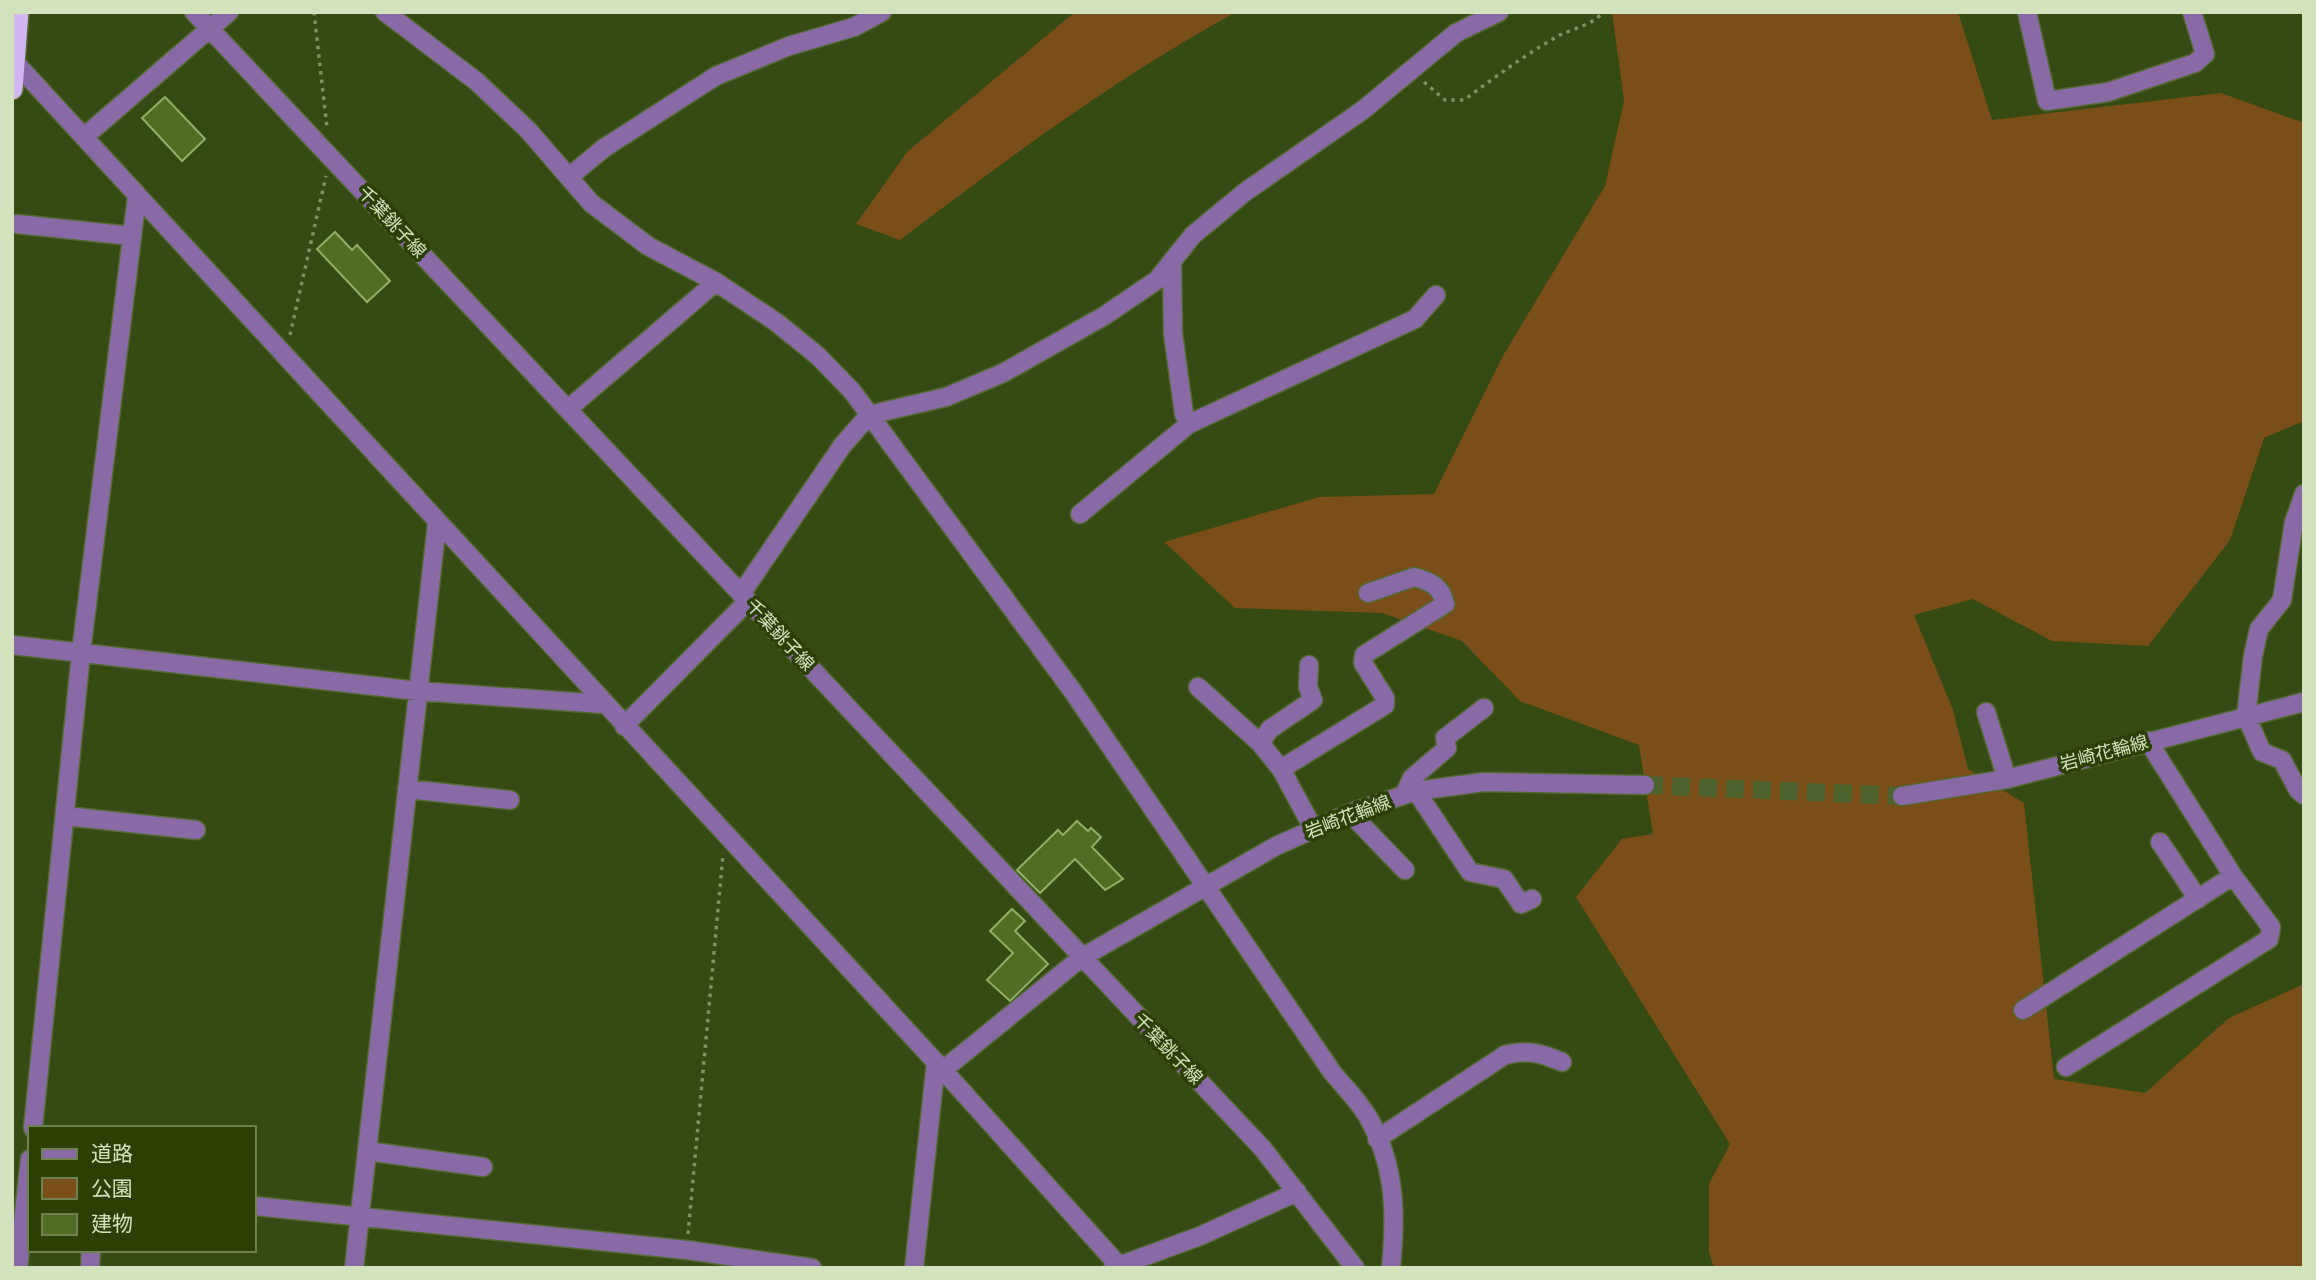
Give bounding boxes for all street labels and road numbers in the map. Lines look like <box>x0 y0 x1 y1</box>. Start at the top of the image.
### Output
street label: 千葉銚子線 <box>354 182 431 262</box>
street label: 千葉銚子線 <box>742 595 819 675</box>
street label: 岩崎花輪線 <box>2058 731 2150 774</box>
street label: 岩崎花輪線 <box>1302 791 1394 842</box>
street label: 千葉銚子線 <box>1130 1009 1207 1088</box>

